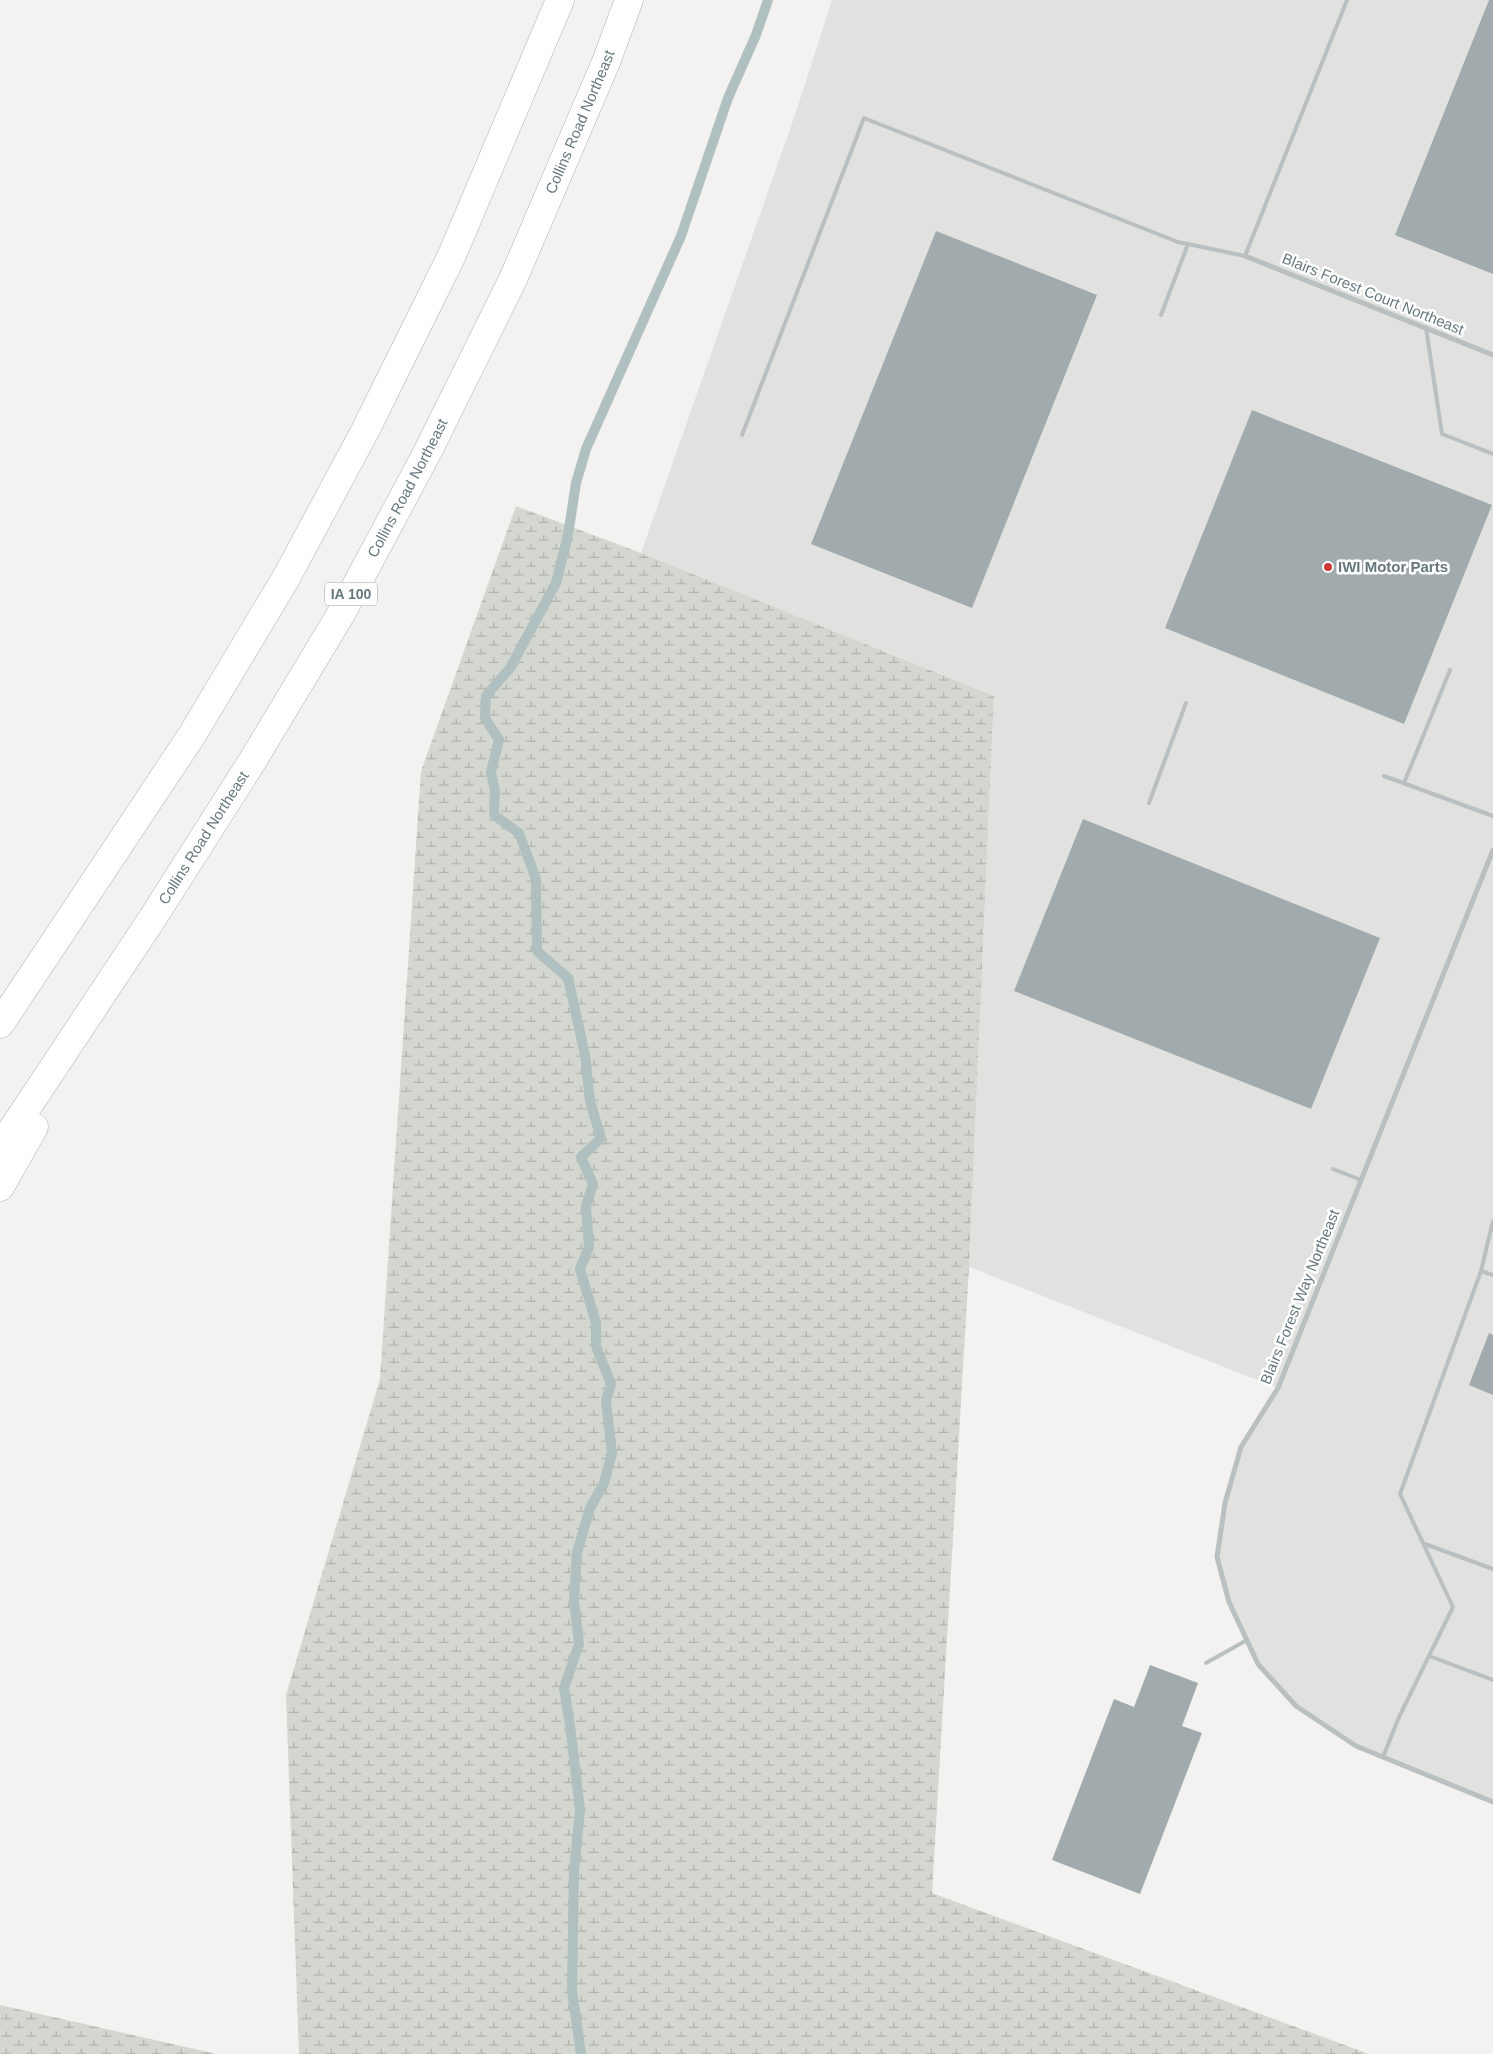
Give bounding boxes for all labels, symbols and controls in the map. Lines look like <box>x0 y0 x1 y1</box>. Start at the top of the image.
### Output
street label: Collins Road Northeast <box>542 47 618 196</box>
street label: Blairs Forest Court Northeast <box>1280 249 1467 338</box>
street label: Collins Road Northeast <box>364 415 451 560</box>
place label: IWI Motor Parts <box>1338 558 1448 575</box>
marker: IWI Motor Parts <box>1322 561 1334 573</box>
road number: IA 100 <box>325 582 377 606</box>
street label: Collins Road Northeast <box>155 767 252 907</box>
street label: Blairs Forest Way Northeast <box>1257 1206 1343 1387</box>

